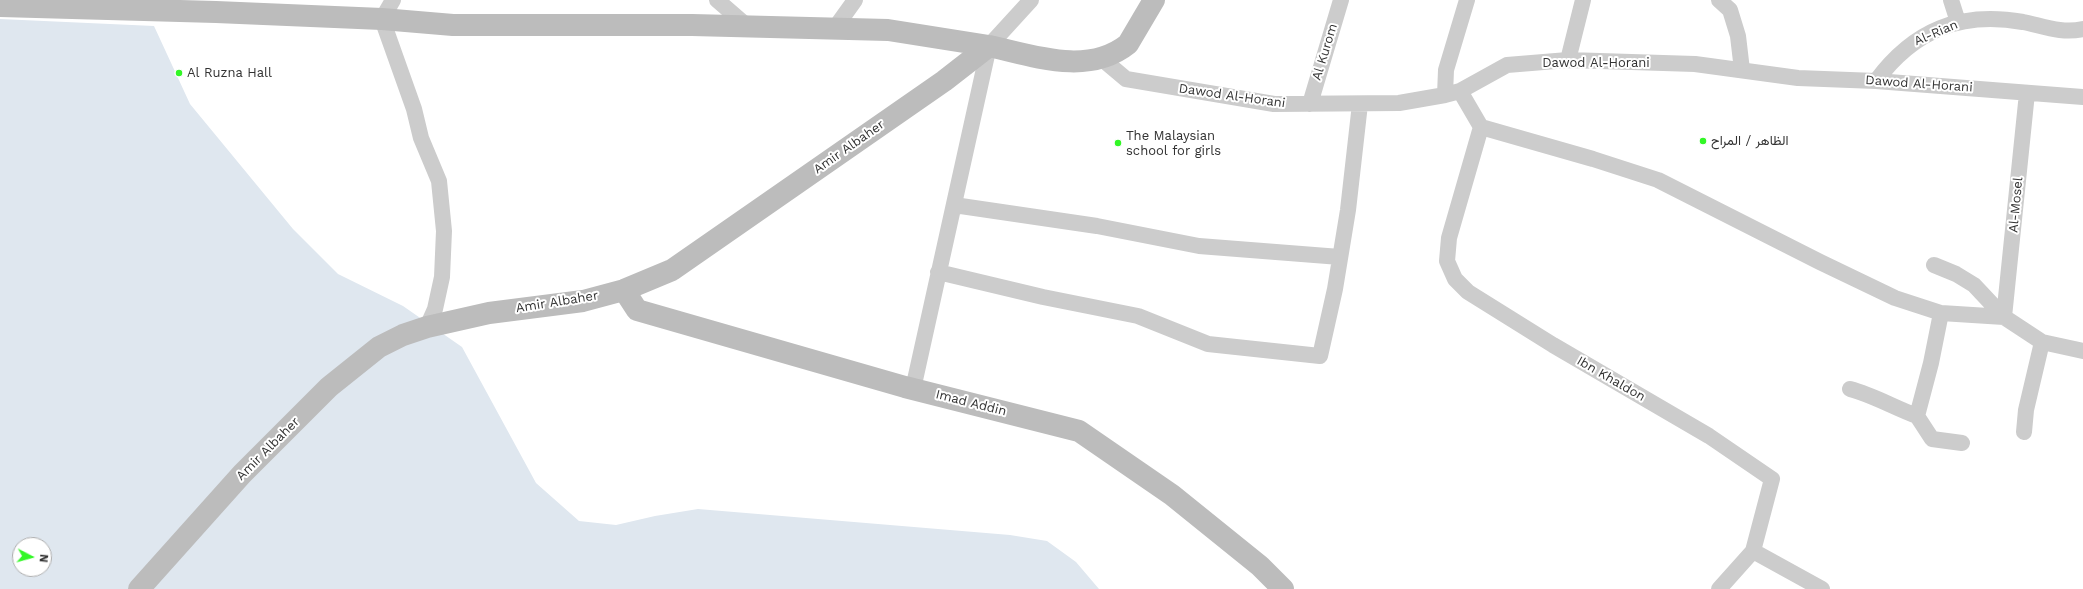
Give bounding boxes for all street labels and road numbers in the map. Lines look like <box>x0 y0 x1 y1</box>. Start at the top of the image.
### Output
street label: Al-Rian <box>1912 17 1960 49</box>
street label: Al Kurom <box>1309 22 1341 82</box>
street label: Dawod Al-Horani <box>1542 55 1650 71</box>
street label: Dawod Al-Horani <box>1865 72 1973 96</box>
street label: Dawod Al-Horani <box>1178 81 1286 111</box>
street label: Amir Albaher <box>810 117 888 177</box>
street label: Al-Mosel <box>2006 177 2026 233</box>
street label: Amir Albaher <box>515 288 599 316</box>
street label: Ibn Khaldon <box>1574 353 1648 405</box>
street label: Imad Addin <box>934 387 1008 419</box>
street label: Amir Albaher <box>233 414 303 484</box>

